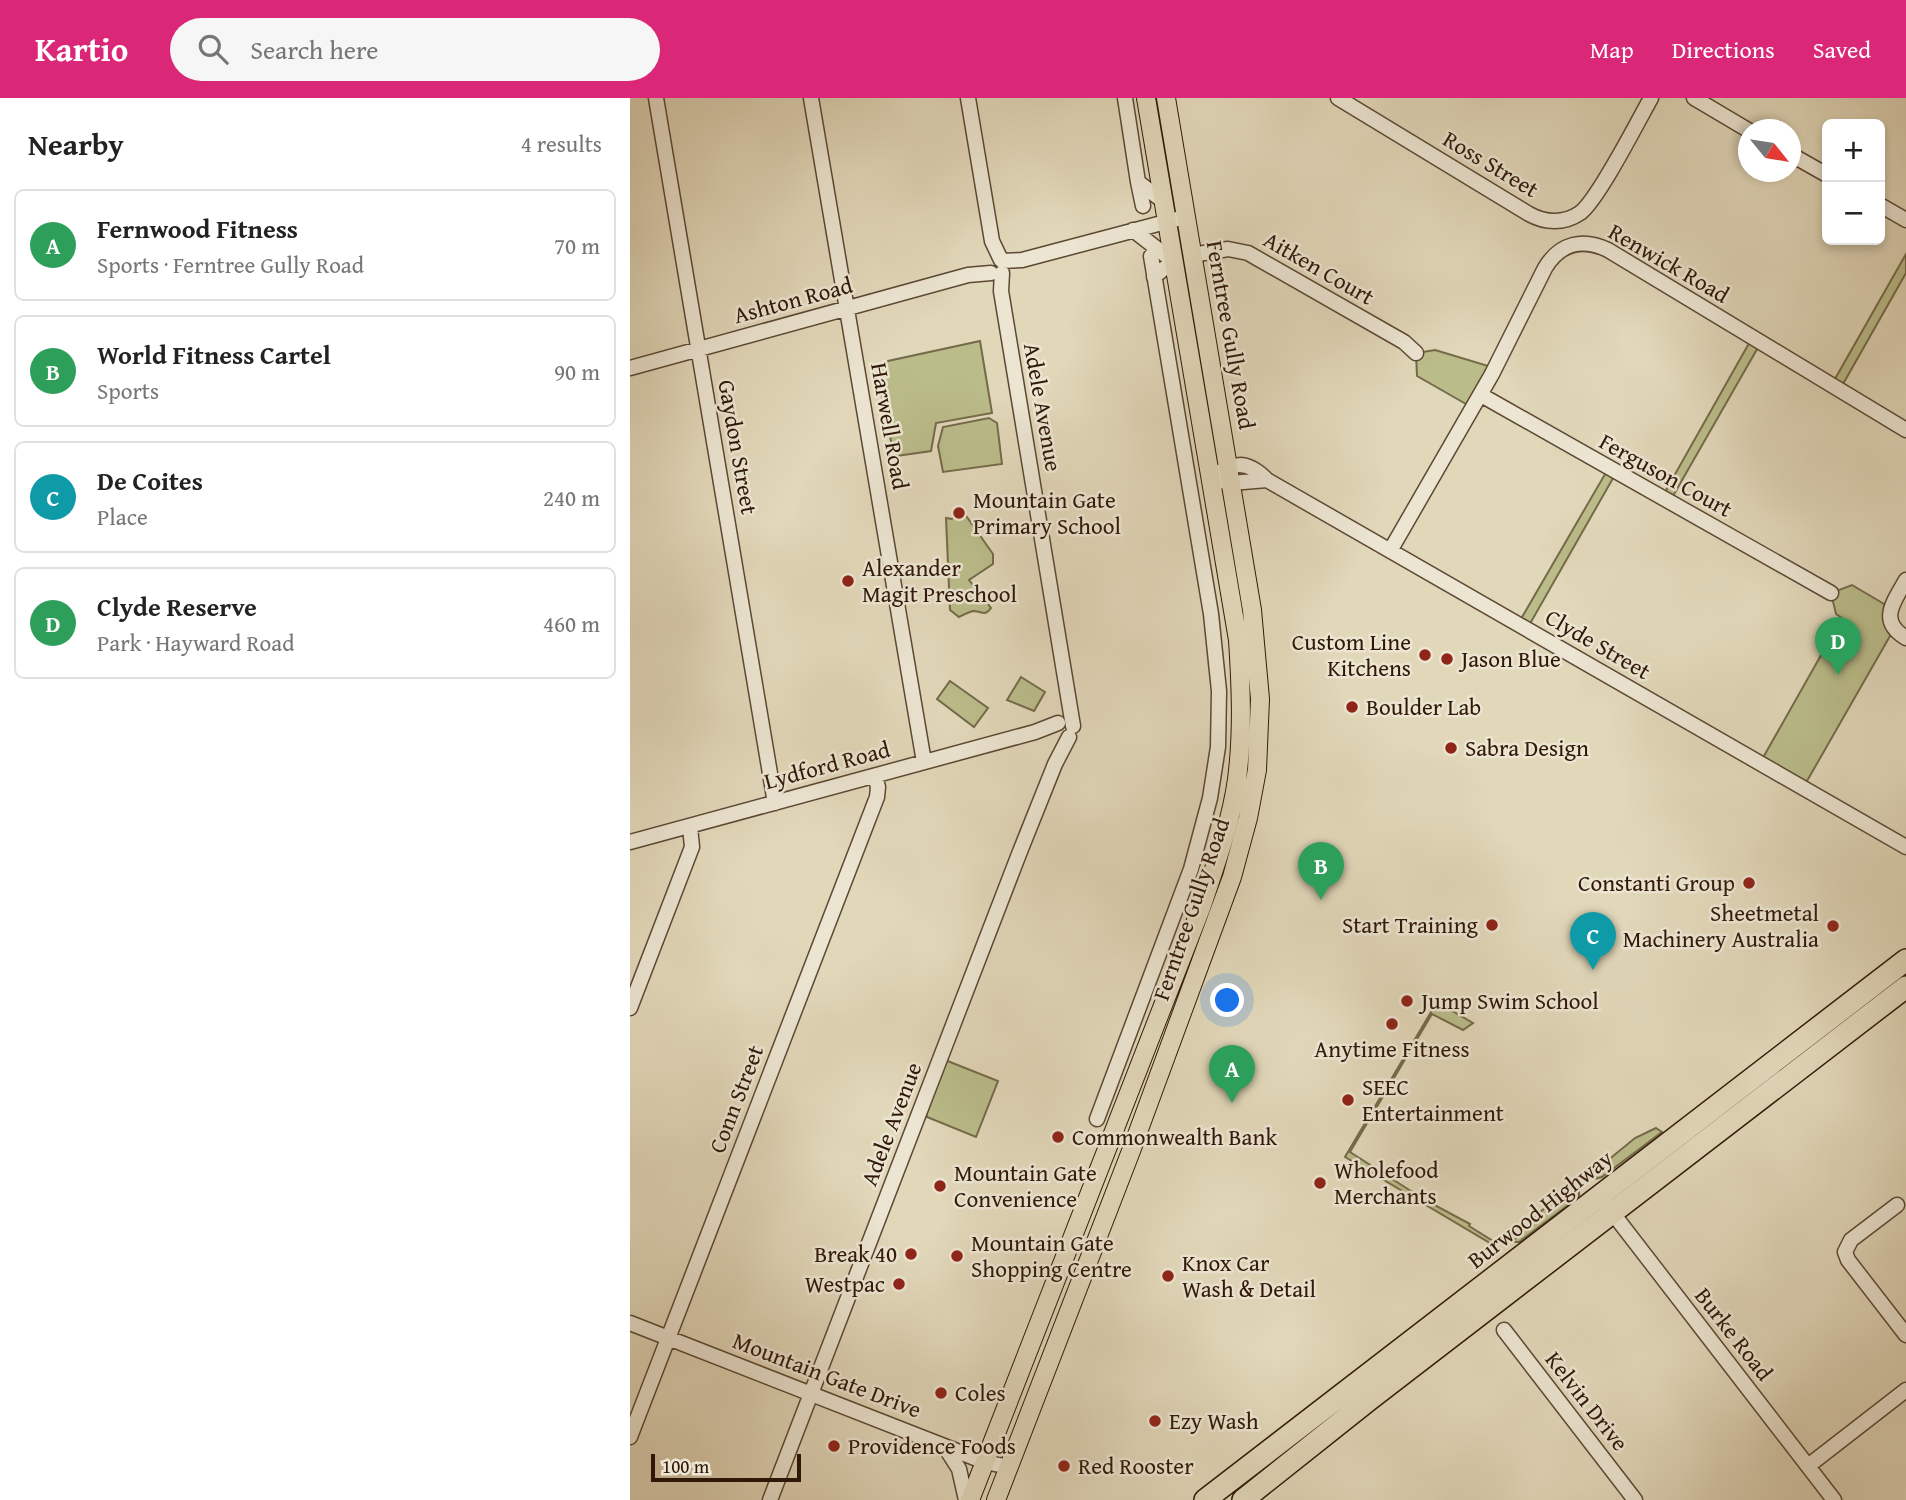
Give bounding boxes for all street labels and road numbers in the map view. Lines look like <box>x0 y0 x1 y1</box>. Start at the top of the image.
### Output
street label: Ross Street <box>1437 122 1545 205</box>
street label: Renwick Road <box>1603 215 1736 311</box>
street label: Aitken Court <box>1258 223 1381 313</box>
street label: Ferntree Gully Road <box>1199 238 1264 433</box>
street label: Ashton Road <box>730 268 857 331</box>
street label: Adele Avenue <box>1016 340 1071 474</box>
street label: Harwell Road <box>863 360 918 493</box>
street label: Gaydon Street <box>710 377 767 517</box>
street label: Ferguson Court <box>1594 424 1739 525</box>
street label: Clyde Street <box>1539 600 1657 687</box>
street label: Lydford Road <box>760 732 894 797</box>
street label: Ferntree Gully Road <box>1144 813 1237 1004</box>
street label: Conn Street <box>700 1040 771 1158</box>
street label: Adele Avenue <box>852 1057 929 1190</box>
street label: Burwood Highway <box>1460 1141 1620 1276</box>
street label: Burke Road <box>1687 1280 1782 1388</box>
street label: Mountain Gate Drive <box>728 1323 926 1426</box>
street label: Kelvin Drive <box>1538 1344 1637 1457</box>

